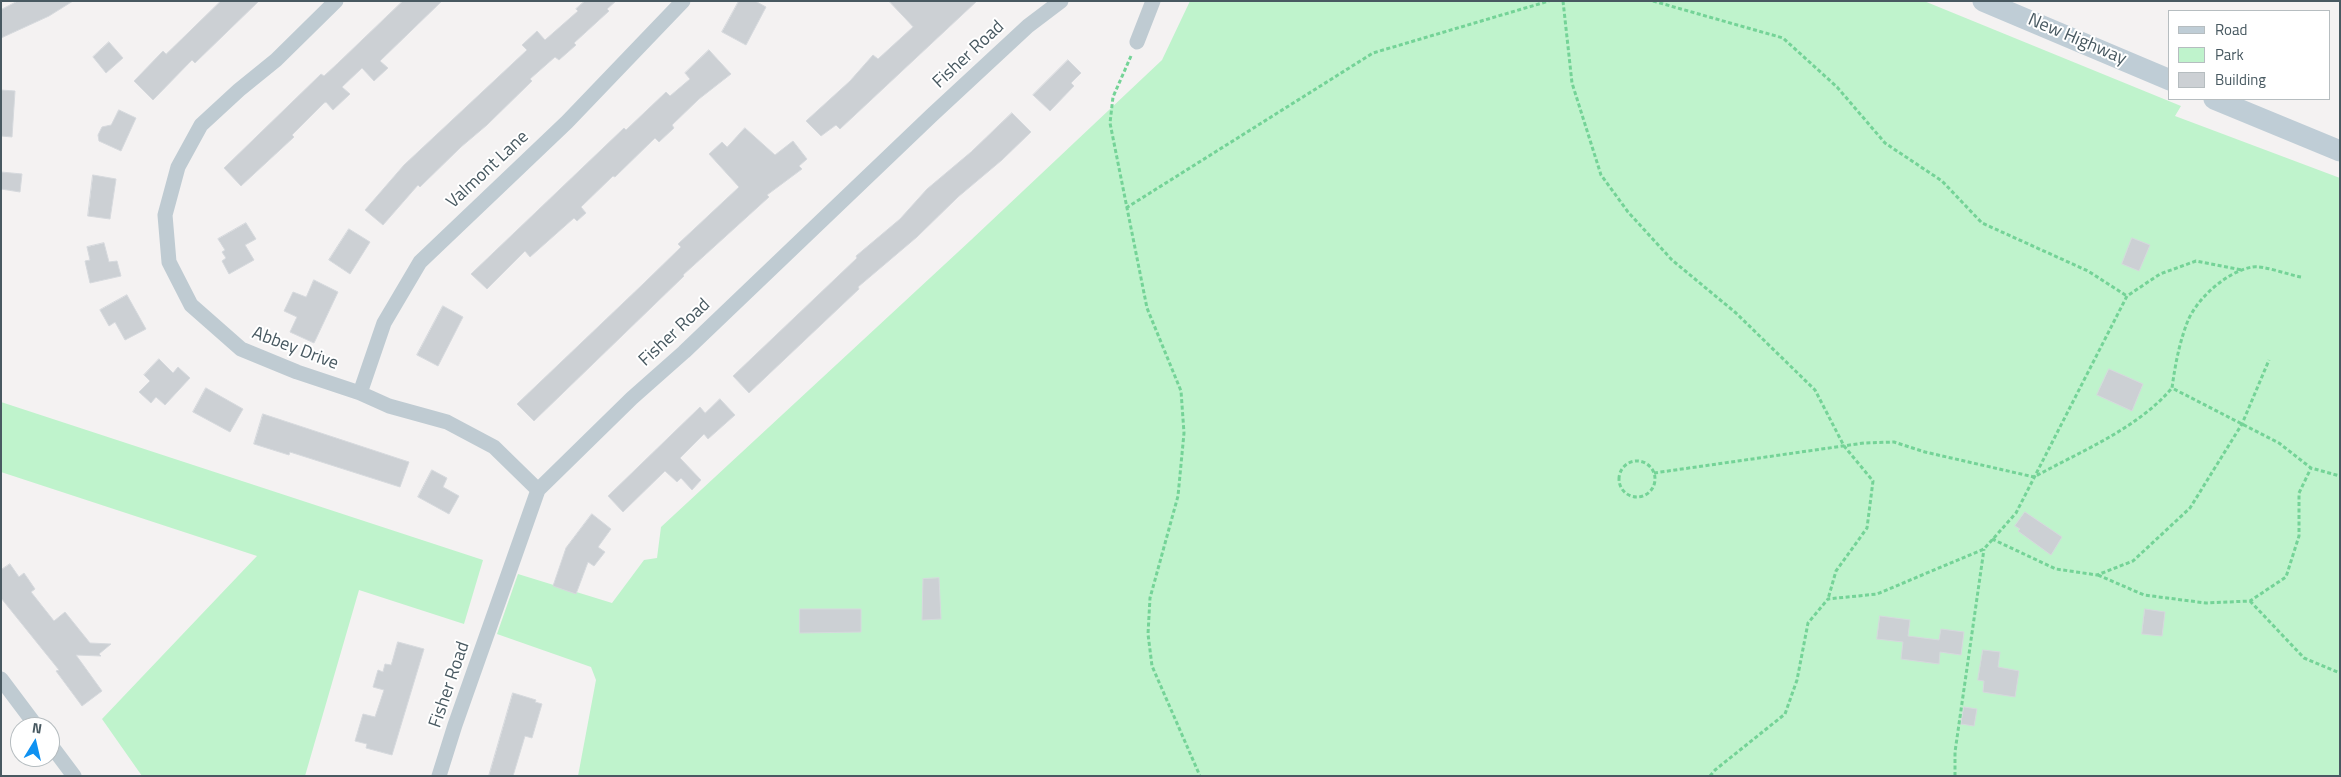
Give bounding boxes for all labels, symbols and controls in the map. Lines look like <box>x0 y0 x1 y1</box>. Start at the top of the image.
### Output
street label: New Highway <box>2024 10 2130 70</box>
legend <box>2168 10 2331 100</box>
street label: Fisher Road <box>929 17 1009 93</box>
text: Road <box>2215 18 2247 41</box>
text: Park <box>2215 43 2244 66</box>
text: Building <box>2215 68 2266 91</box>
street label: Valmont Lane <box>443 127 533 213</box>
street label: Fisher Road <box>635 295 715 371</box>
street label: Abbey Drive <box>249 323 341 375</box>
street label: Fisher Road <box>425 639 475 731</box>
north arrow <box>10 717 60 767</box>
text: N <box>31 717 44 739</box>

